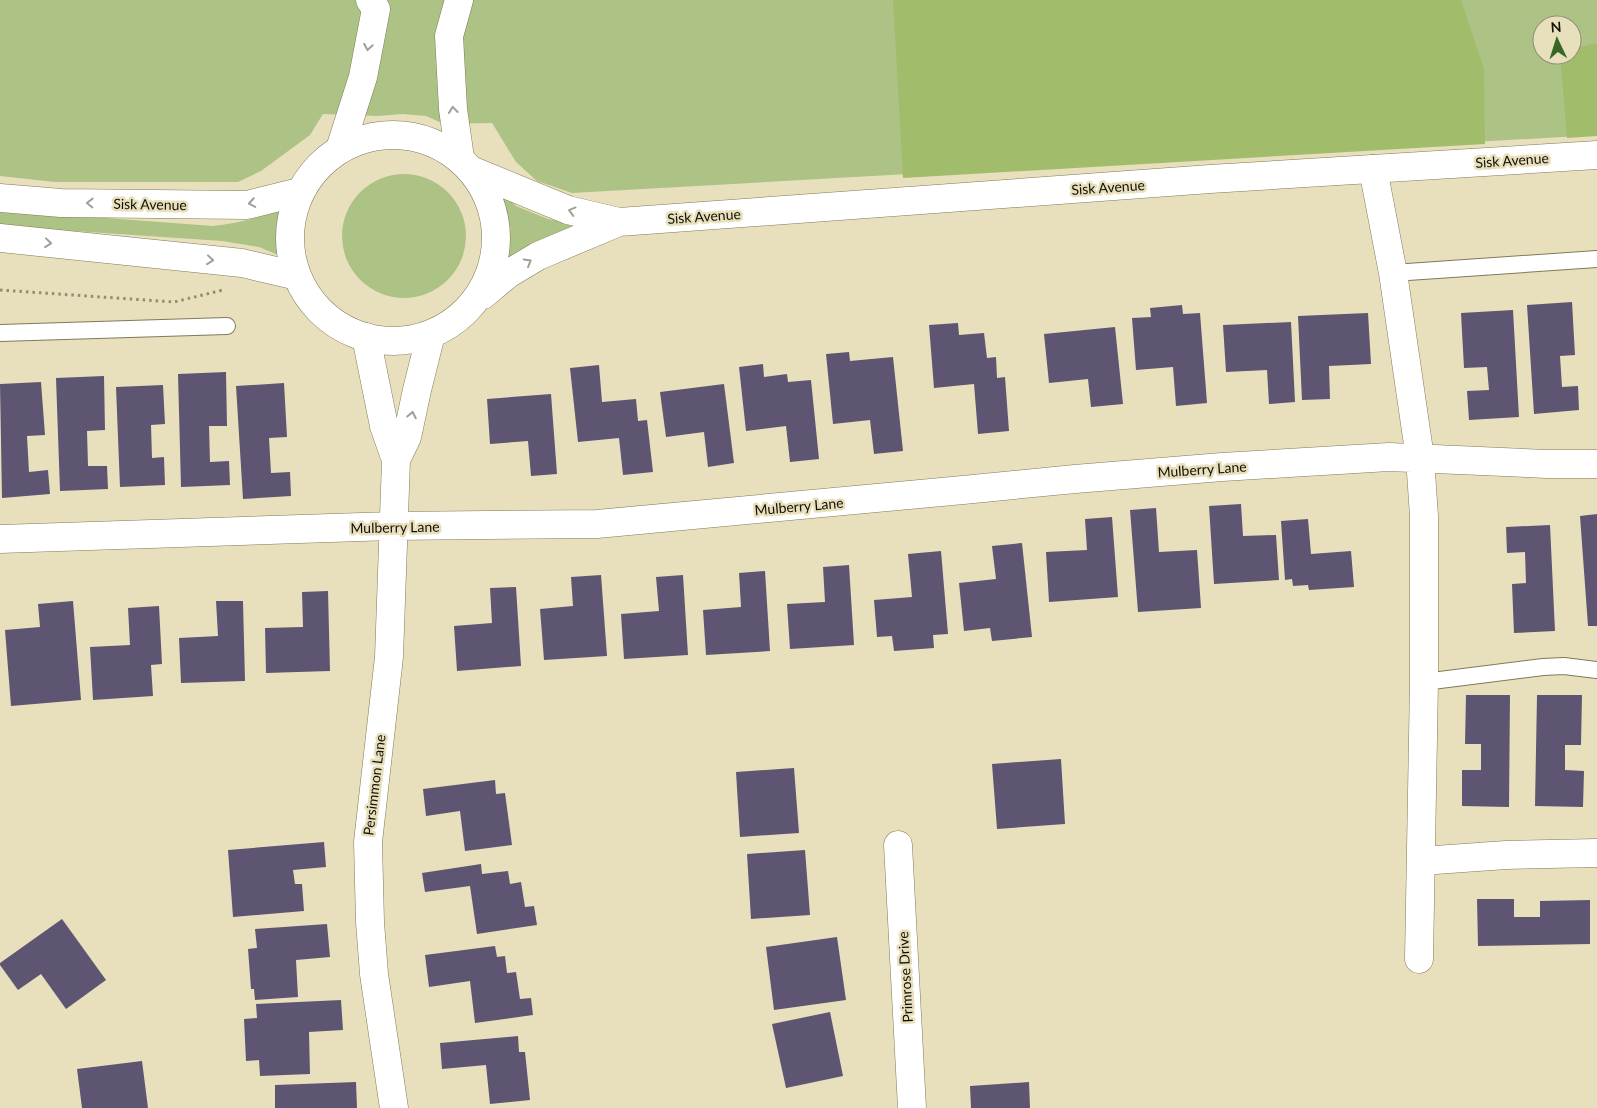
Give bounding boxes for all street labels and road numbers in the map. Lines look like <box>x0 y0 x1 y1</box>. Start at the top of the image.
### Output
street label: Sisk Avenue <box>1475 149 1549 171</box>
street label: Sisk Avenue <box>1071 176 1145 198</box>
street label: Sisk Avenue <box>113 195 187 213</box>
street label: Sisk Avenue <box>667 205 741 227</box>
street label: Mulberry Lane <box>1157 457 1247 481</box>
street label: Mulberry Lane <box>754 494 844 518</box>
street label: Mulberry Lane <box>350 518 440 536</box>
street label: Persimmon Lane <box>359 734 389 836</box>
street label: Primrose Drive <box>894 931 916 1023</box>

